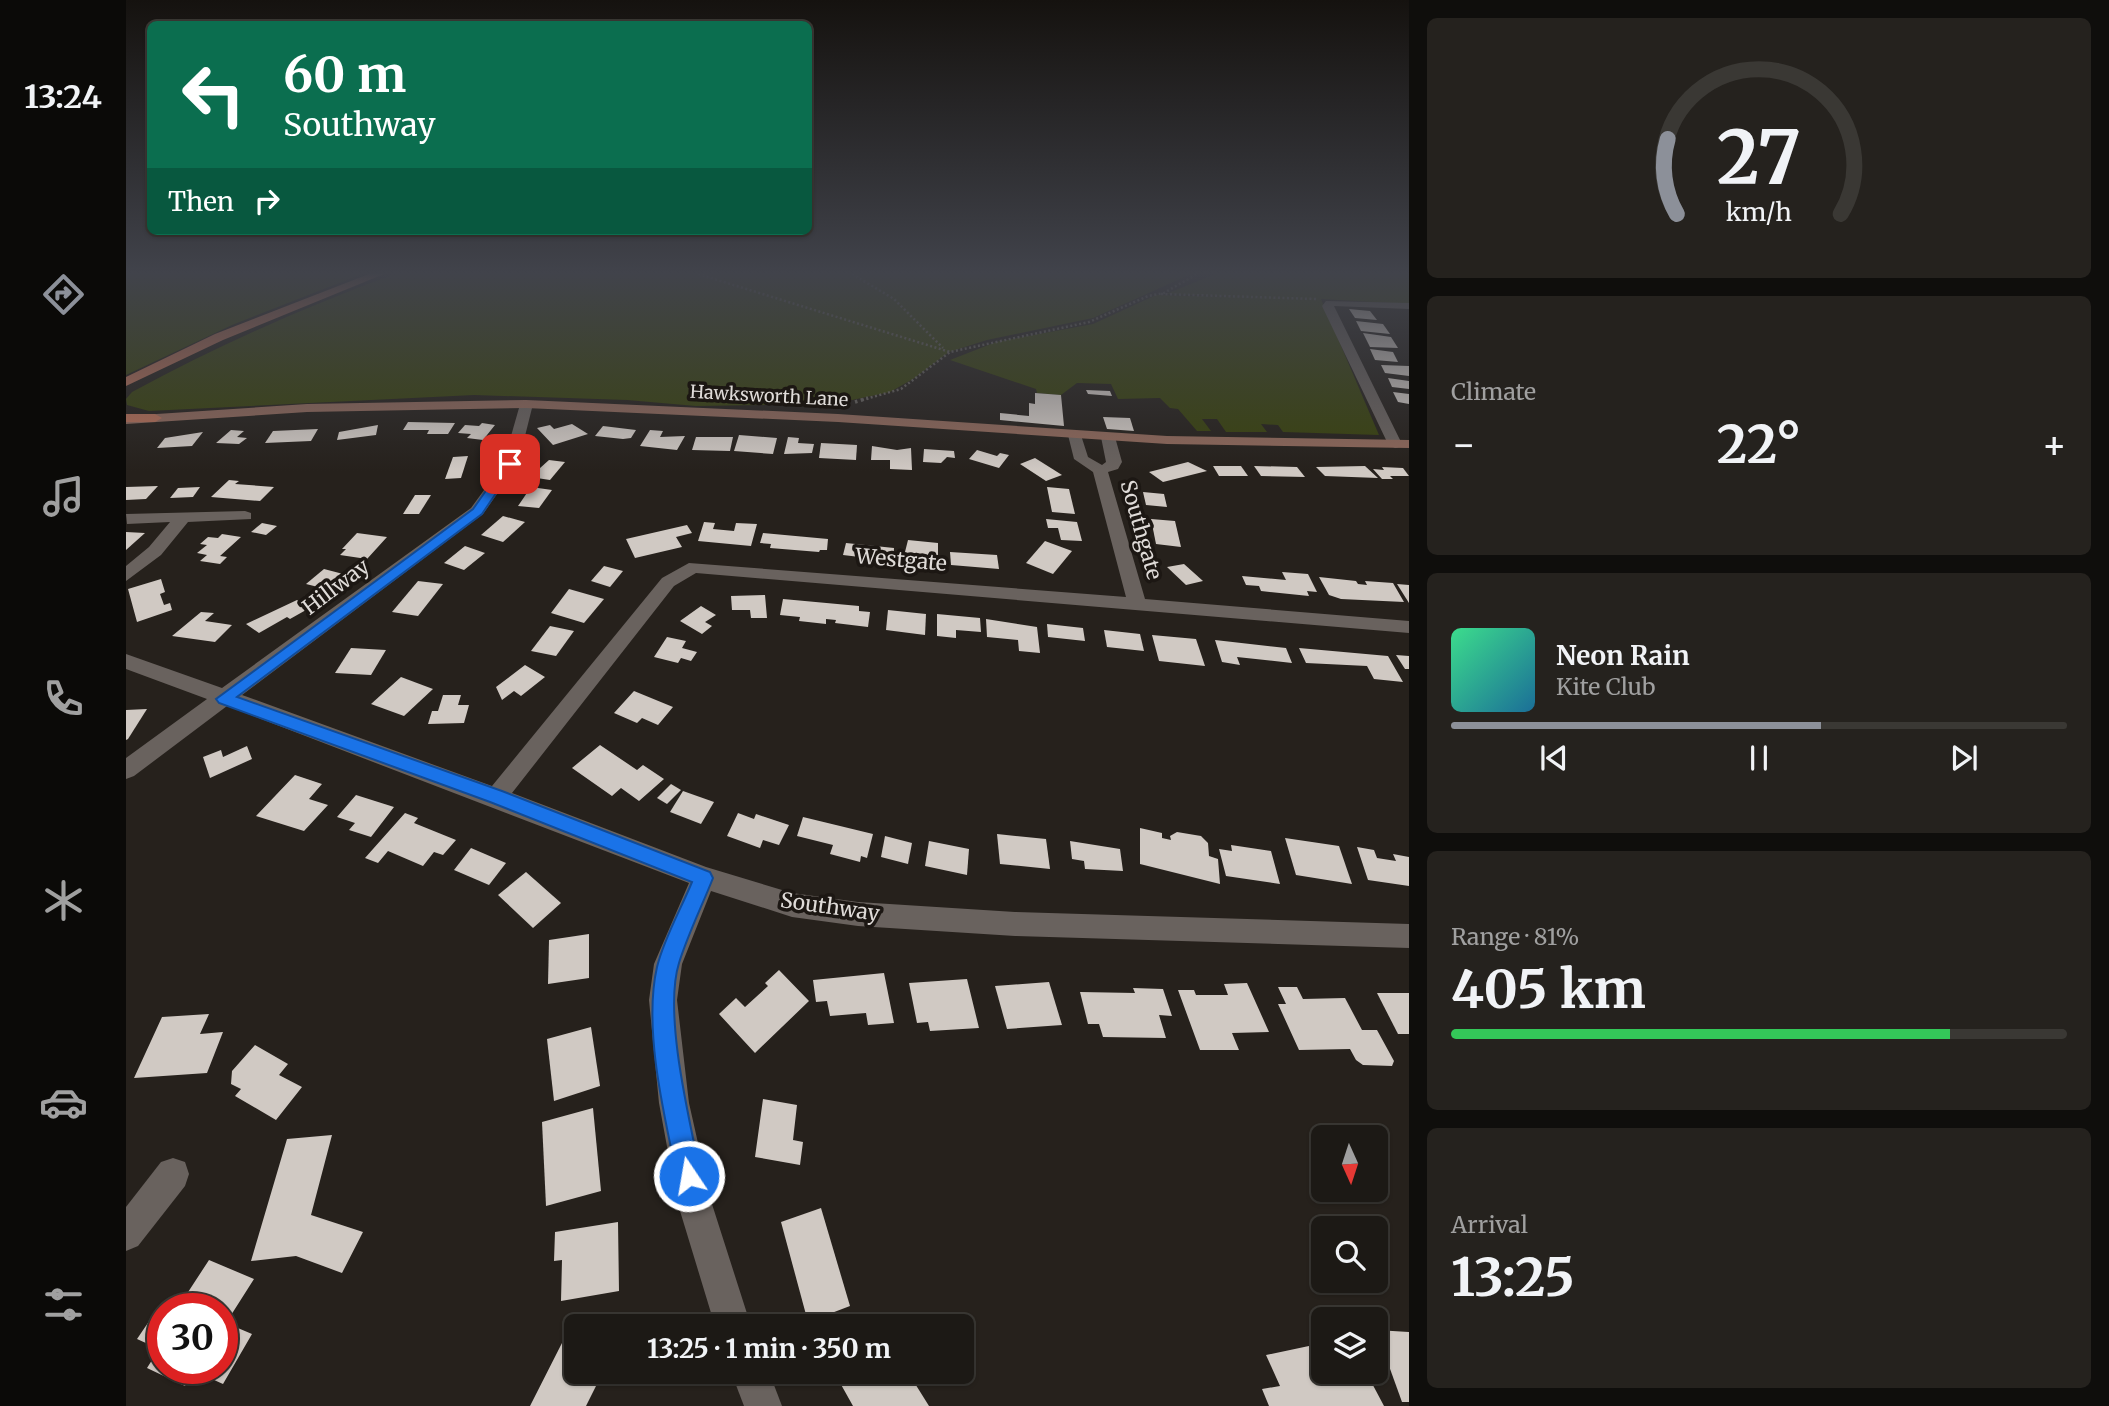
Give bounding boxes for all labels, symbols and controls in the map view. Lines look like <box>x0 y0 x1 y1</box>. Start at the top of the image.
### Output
text: 60 m <box>283 44 406 105</box>
icon: left <box>168 49 259 140</box>
text: 13:24 <box>24 77 102 117</box>
text: Southway <box>283 105 436 145</box>
text: 27 <box>1717 112 1801 204</box>
icon: right <box>248 182 286 220</box>
text: Then <box>168 185 234 218</box>
text: km/h <box>1726 196 1792 228</box>
icon: directions <box>39 270 88 319</box>
text: Climate <box>1451 377 1536 406</box>
street label: Hawksworth Lane <box>689 380 849 411</box>
text: 22° <box>1717 412 1801 477</box>
text: − <box>1451 421 1476 468</box>
text: + <box>2042 421 2067 468</box>
pin <box>480 434 540 494</box>
icon: arrive <box>491 445 529 483</box>
icon: music <box>39 472 88 521</box>
street label: Southgate <box>1114 477 1169 583</box>
street label: Westgate <box>853 542 948 577</box>
street label: Hillway <box>297 552 375 621</box>
text: Neon Rain <box>1556 639 1690 672</box>
text: Kite Club <box>1556 672 1655 701</box>
icon: phone <box>39 674 88 723</box>
icon: previous <box>1535 739 1573 777</box>
icon: pause <box>1740 739 1778 777</box>
icon: next <box>1945 739 1983 777</box>
icon: climate <box>39 876 88 925</box>
street label: Southway <box>779 886 882 927</box>
text: Range · 81% <box>1451 922 1579 951</box>
text: 405 km <box>1451 957 1646 1022</box>
icon: car <box>39 1078 88 1127</box>
north arrow <box>1311 1125 1388 1202</box>
map controls <box>1311 1125 1388 1384</box>
position arrow <box>652 1139 726 1213</box>
text: Arrival <box>1451 1210 1528 1239</box>
button: search <box>1311 1216 1388 1293</box>
text: 13:25 <box>1451 1245 1575 1310</box>
icon: filters <box>39 1280 88 1329</box>
speed limit sign: 30 <box>147 1293 238 1384</box>
button: layers <box>1311 1307 1388 1384</box>
text: 13:25 · 1 min · 350 m <box>647 1332 891 1365</box>

